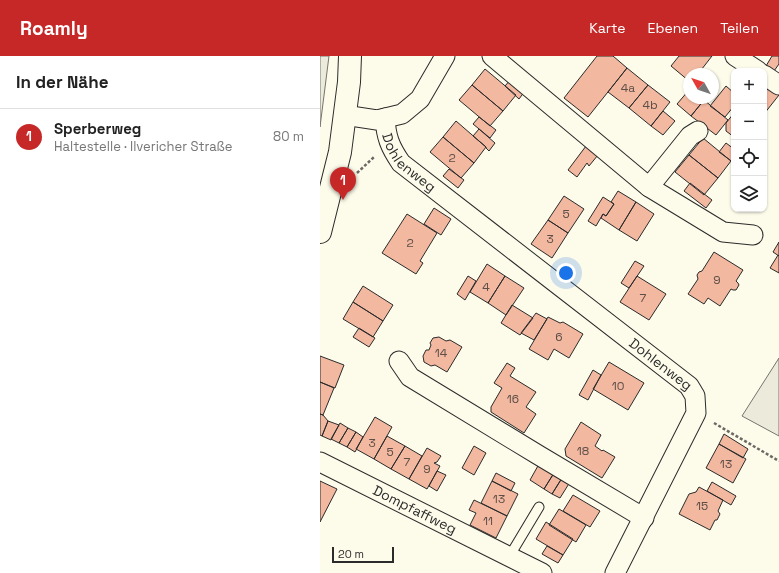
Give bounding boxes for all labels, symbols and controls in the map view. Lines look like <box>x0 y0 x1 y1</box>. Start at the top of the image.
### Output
text: Roamly <box>20 16 88 41</box>
text: Karte <box>589 19 626 37</box>
text: Ebenen <box>648 19 698 37</box>
text: Teilen <box>720 19 759 37</box>
north arrow <box>683 68 719 104</box>
map controls <box>731 68 767 212</box>
button: + <box>731 68 767 104</box>
text: In der Nähe <box>16 71 108 93</box>
house number: 4a <box>621 80 635 96</box>
house number: 4b <box>642 97 658 113</box>
button: − <box>731 104 767 140</box>
text: Sperberweg <box>54 119 141 138</box>
text: 1 <box>26 128 32 145</box>
text: 80 m <box>273 128 304 145</box>
street label: Dohlenweg <box>378 131 440 196</box>
text: Haltestelle · Ilvericher Straße <box>54 138 232 155</box>
button: locate <box>731 140 767 176</box>
house number: 2 <box>448 150 456 166</box>
pin: 1 <box>330 167 356 200</box>
button: layers <box>731 176 767 212</box>
house number: 5 <box>562 206 570 222</box>
house number: 3 <box>546 231 554 247</box>
house number: 2 <box>406 235 414 251</box>
your location <box>556 263 576 283</box>
house number: 9 <box>713 272 721 288</box>
house number: 4 <box>482 279 490 295</box>
house number: 7 <box>640 290 647 306</box>
house number: 6 <box>555 329 563 345</box>
street label: Dohlenweg <box>625 334 696 394</box>
house number: 14 <box>435 345 448 361</box>
house number: 10 <box>612 378 624 394</box>
house number: 16 <box>507 391 519 407</box>
house number: 3 <box>368 435 376 451</box>
house number: 18 <box>577 443 589 459</box>
house number: 5 <box>386 444 394 460</box>
house number: 7 <box>404 454 411 470</box>
house number: 13 <box>720 456 732 472</box>
house number: 9 <box>423 461 431 477</box>
street label: Dompfaffweg <box>370 481 460 538</box>
house number: 13 <box>493 491 505 507</box>
house number: 15 <box>696 498 708 514</box>
house number: 11 <box>483 513 493 529</box>
scale bar <box>332 545 394 564</box>
text: 20 m <box>338 547 364 561</box>

